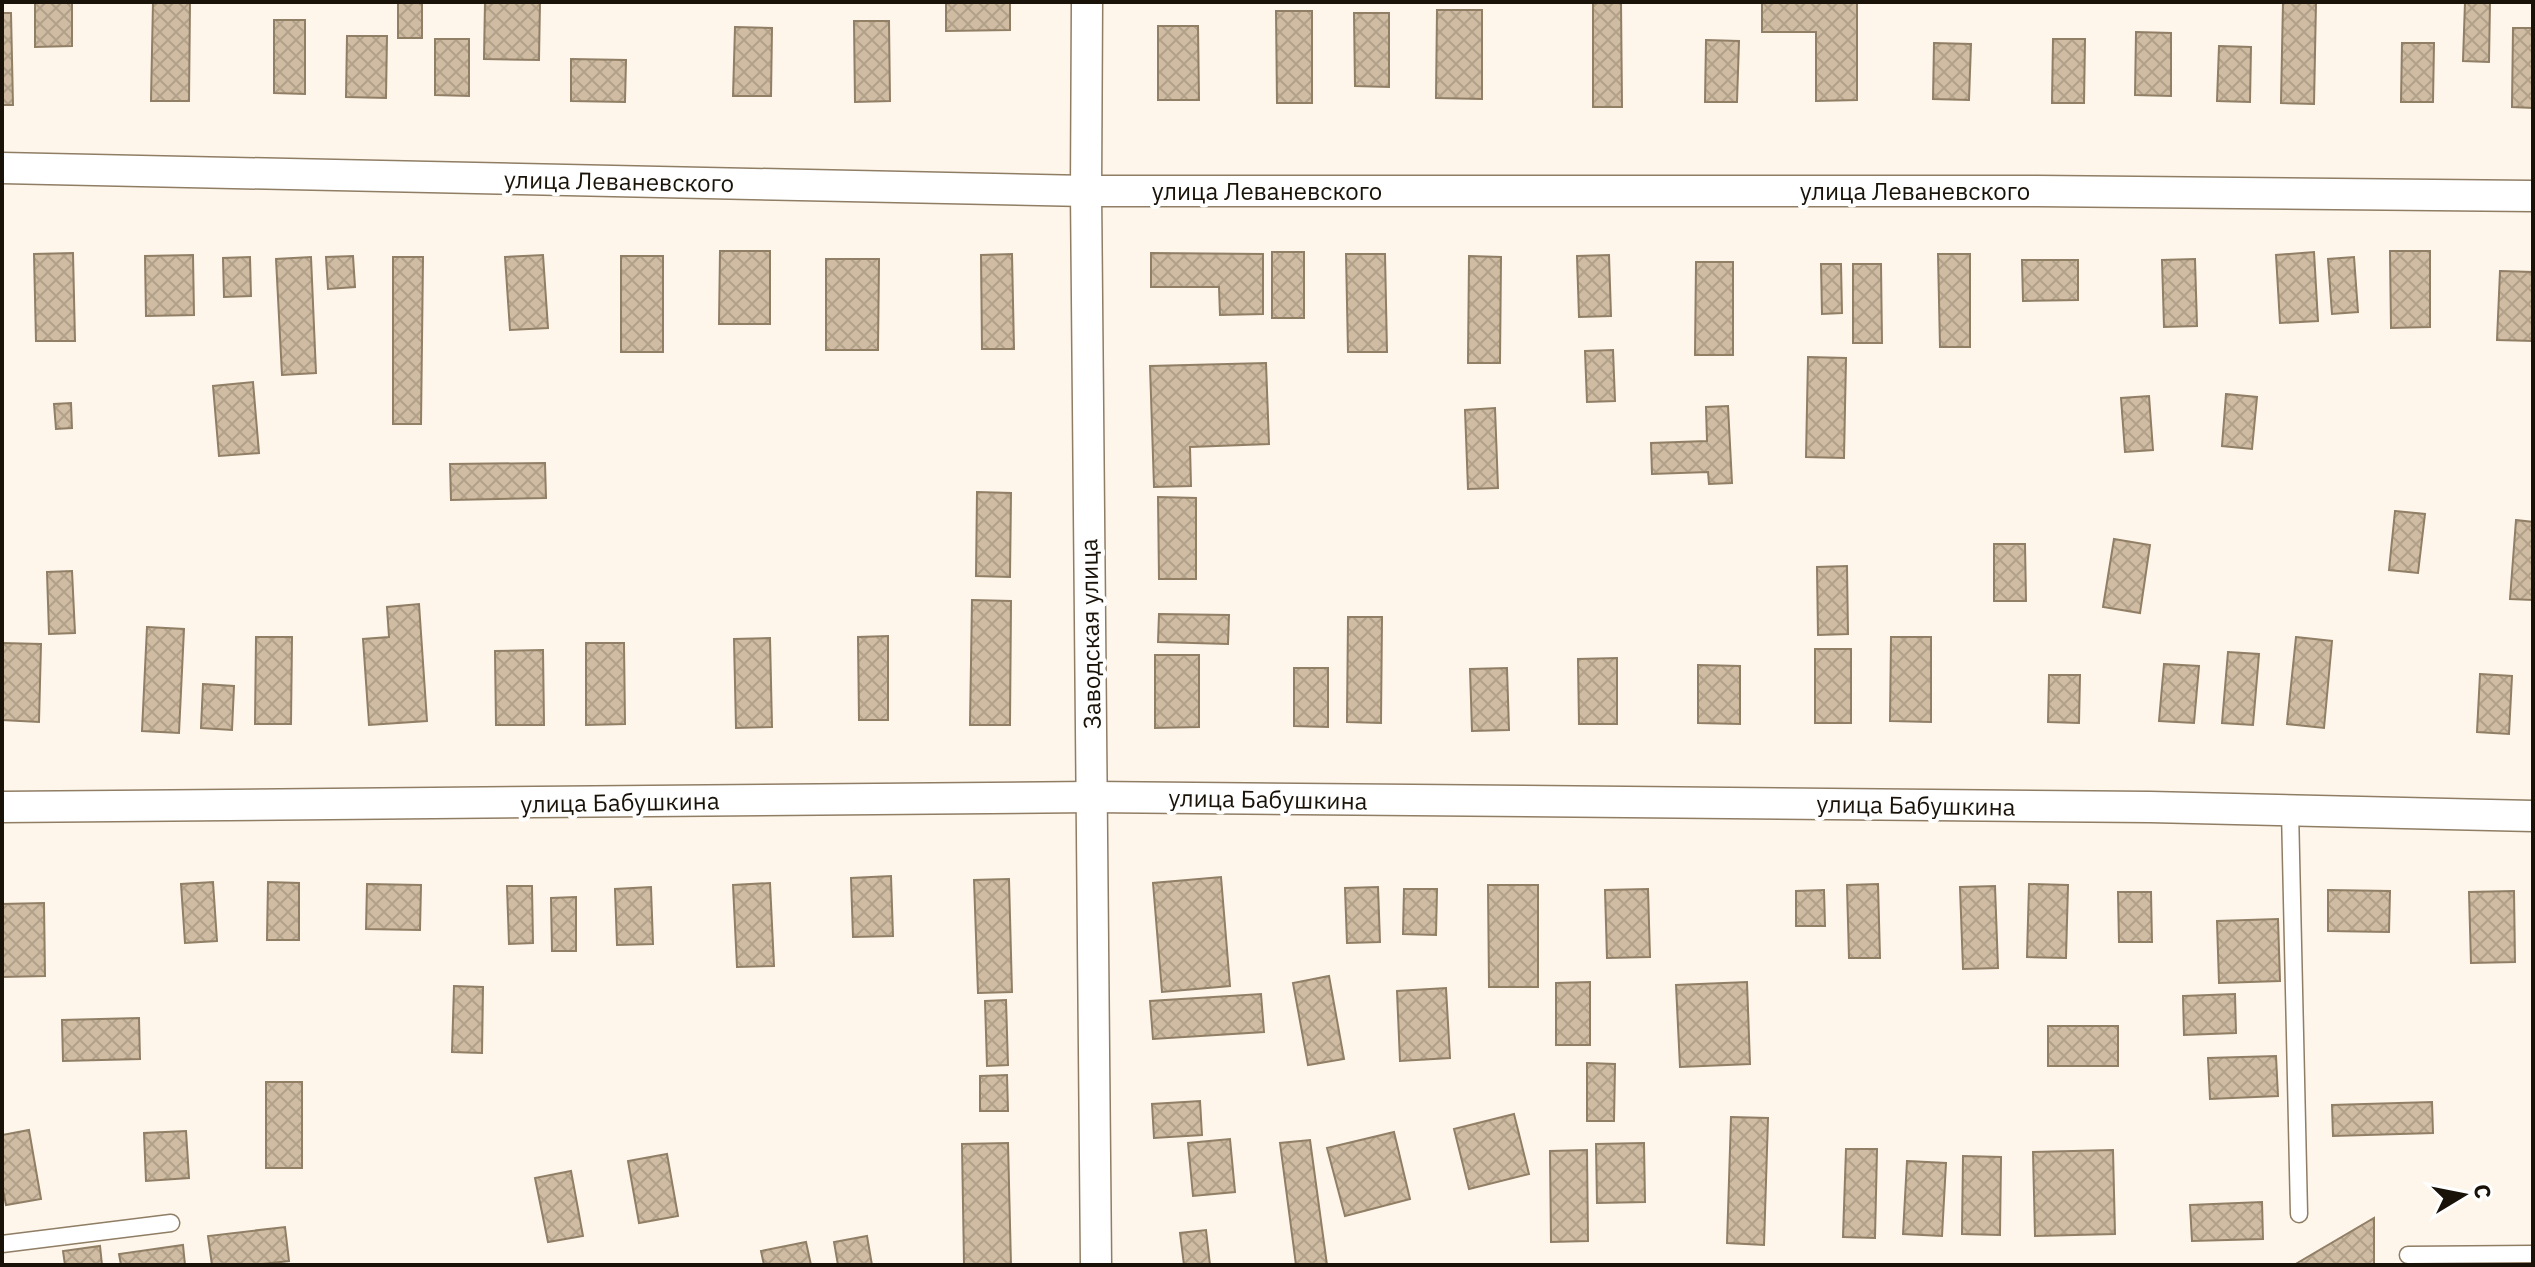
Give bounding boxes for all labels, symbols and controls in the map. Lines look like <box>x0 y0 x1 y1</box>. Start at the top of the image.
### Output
street label: улица Леваневского <box>504 163 734 199</box>
street label: улица Леваневского <box>1152 175 1382 207</box>
street label: улица Леваневского <box>1800 175 2030 207</box>
street label: Заводская улица <box>1072 538 1108 730</box>
street label: улица Бабушкина <box>1168 781 1368 817</box>
street label: улица Бабушкина <box>520 784 720 820</box>
street label: улица Бабушкина <box>1816 787 2016 823</box>
north arrow <box>2423 1155 2503 1235</box>
text: С <box>2468 1182 2499 1201</box>

